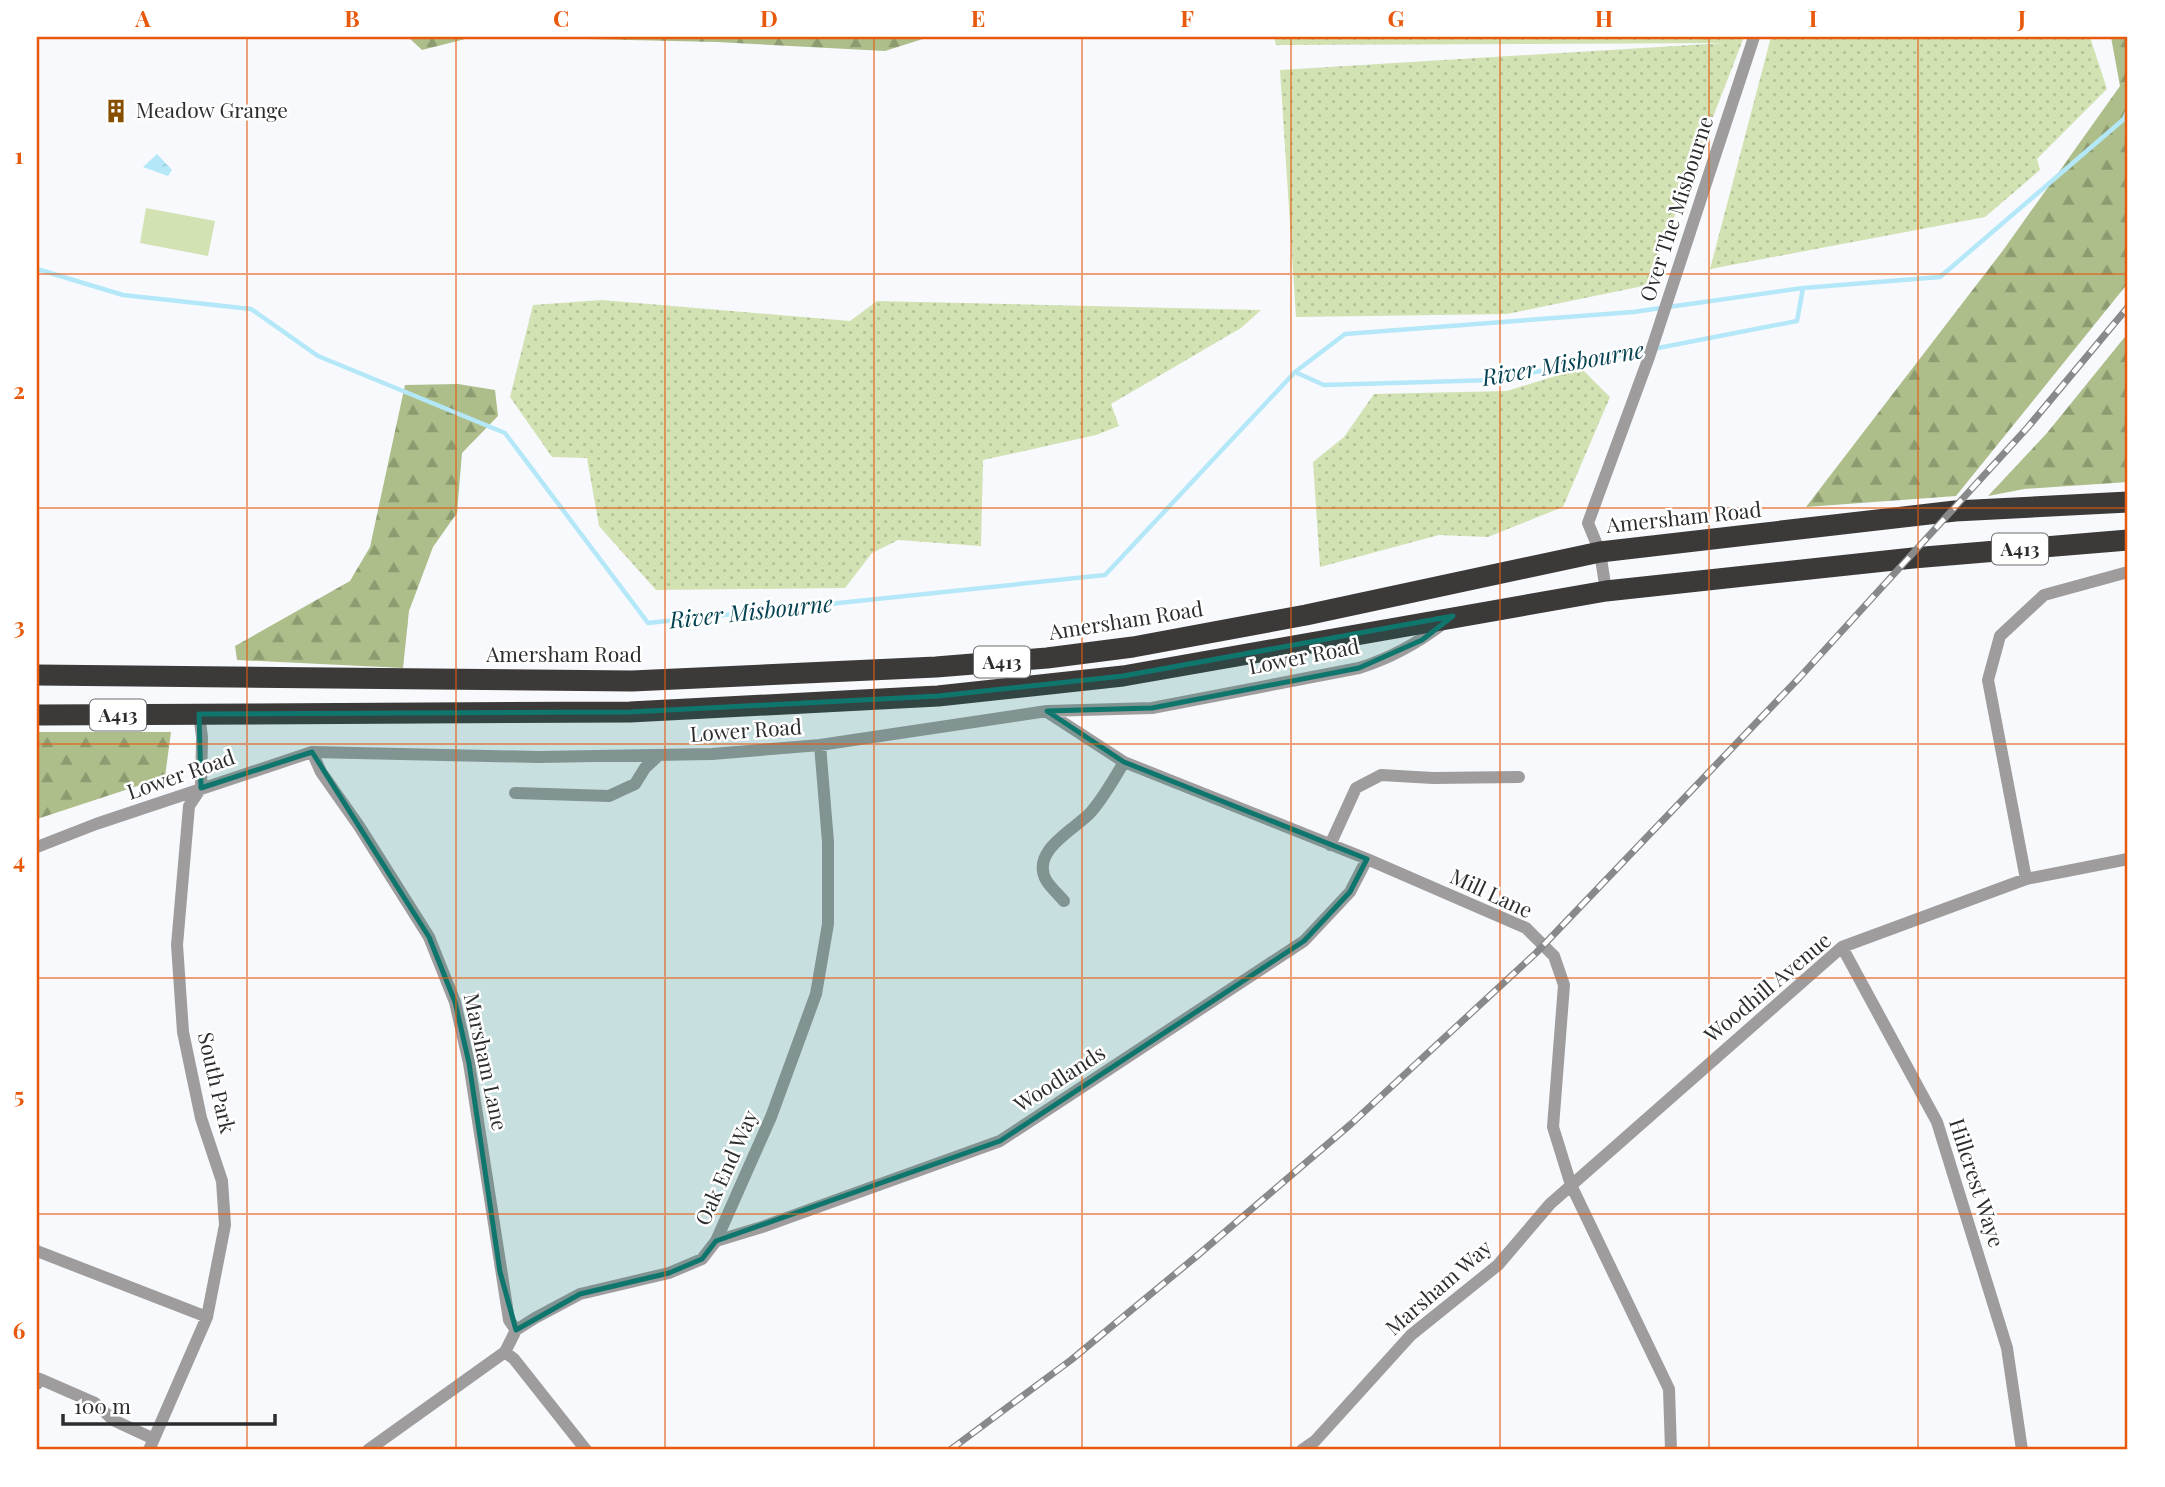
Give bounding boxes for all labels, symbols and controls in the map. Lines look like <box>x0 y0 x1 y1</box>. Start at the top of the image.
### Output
text: A <box>134 2 151 33</box>
text: B <box>344 2 360 33</box>
text: C <box>553 2 569 33</box>
text: D <box>760 2 778 33</box>
text: E <box>971 2 985 33</box>
text: F <box>1180 2 1194 33</box>
text: G <box>1388 2 1405 33</box>
text: H <box>1595 2 1613 33</box>
text: I <box>1809 2 1817 33</box>
text: J <box>2017 2 2026 33</box>
place label: Meadow Grange <box>136 95 288 123</box>
building icon: Meadow Grange <box>102 97 130 125</box>
street label: Over The Misbourne <box>1632 112 1718 304</box>
text: 1 <box>15 139 24 170</box>
water label: River Misbourne <box>1478 333 1646 392</box>
text: 2 <box>13 374 25 405</box>
street label: Amersham Road <box>1604 494 1763 538</box>
road number: A413 <box>1992 534 2048 564</box>
water label: River Misbourne <box>667 586 834 635</box>
street label: Amersham Road <box>1046 593 1205 645</box>
text: 3 <box>13 609 25 640</box>
street label: Lower Road <box>1246 631 1361 679</box>
street label: Amersham Road <box>485 639 642 667</box>
road number: A413 <box>974 646 1030 678</box>
road number: A413 <box>90 700 146 730</box>
street label: Lower Road <box>689 711 803 747</box>
street label: Lower Road <box>123 742 238 805</box>
text: 4 <box>13 844 25 875</box>
street label: Mill Lane <box>1446 861 1537 923</box>
street label: Woodhill Avenue <box>1697 925 1836 1048</box>
street label: Marsham Lane <box>459 990 515 1133</box>
street label: South Park <box>193 1029 243 1136</box>
street label: Woodlands <box>1007 1037 1110 1118</box>
text: 5 <box>14 1079 24 1110</box>
street label: Oak End Way <box>687 1105 763 1229</box>
street label: Hillcrest Waye <box>1944 1114 2012 1250</box>
street label: Marsham Way <box>1379 1232 1497 1340</box>
text: 6 <box>13 1314 26 1345</box>
scale bar <box>63 1382 275 1426</box>
text: 100 m <box>74 1391 131 1419</box>

